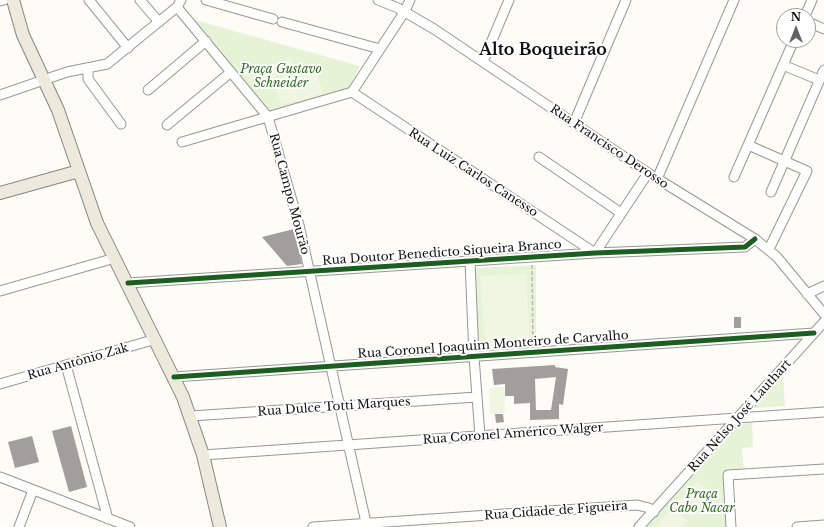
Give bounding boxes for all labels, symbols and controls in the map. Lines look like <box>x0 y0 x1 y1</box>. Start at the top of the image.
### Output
north arrow <box>776 8 816 48</box>
text: N <box>791 10 801 24</box>
district label: Alto Boqueirão <box>479 40 607 60</box>
park label: Praça Gustavo Schneider <box>240 63 322 91</box>
street label: Rua Francisco Derosso <box>547 102 671 192</box>
street label: Rua Luiz Carlos Canesso <box>406 126 540 220</box>
street label: Rua Campo Mourão <box>266 132 312 256</box>
street label: Rua Doutor Benedicto Siqueira Branco <box>322 237 562 269</box>
street label: Rua Coronel Joaquim Monteiro de Carvalho <box>357 328 629 362</box>
street label: Rua Antônio Zak <box>26 341 130 383</box>
street label: Rua Nelso José Lauthart <box>686 357 794 475</box>
street label: Rua Dulce Totti Marques <box>257 394 411 420</box>
street label: Rua Coronel Américo Walger <box>422 421 604 447</box>
park label: Praça Cabo Nacar <box>669 488 735 516</box>
street label: Rua Cidade de Figueira <box>484 499 628 523</box>

